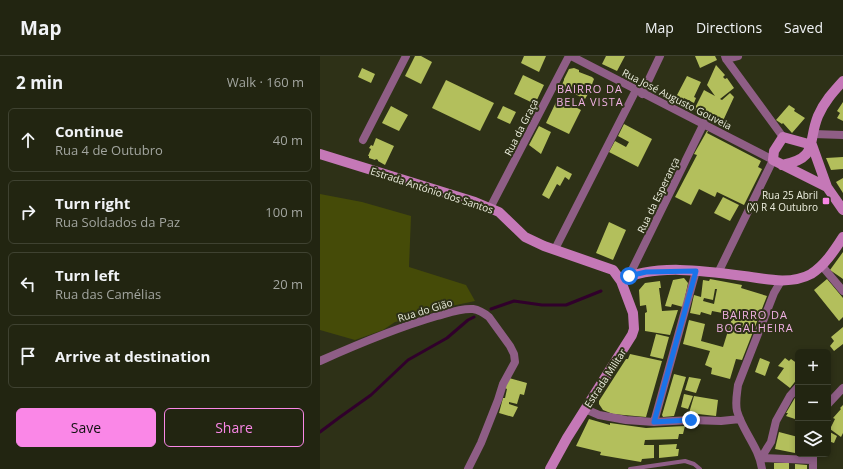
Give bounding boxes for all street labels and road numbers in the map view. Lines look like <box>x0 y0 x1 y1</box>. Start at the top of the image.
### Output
street label: Rua José Augusto Gouveia <box>620 65 734 133</box>
street label: Rua da Graça <box>501 96 541 158</box>
street label: Rua da Esperança <box>634 155 682 235</box>
street label: Estrada António dos Santos <box>369 164 495 217</box>
street label: Rua do Gião <box>396 295 454 325</box>
street label: Estrada Militar <box>581 346 629 410</box>

